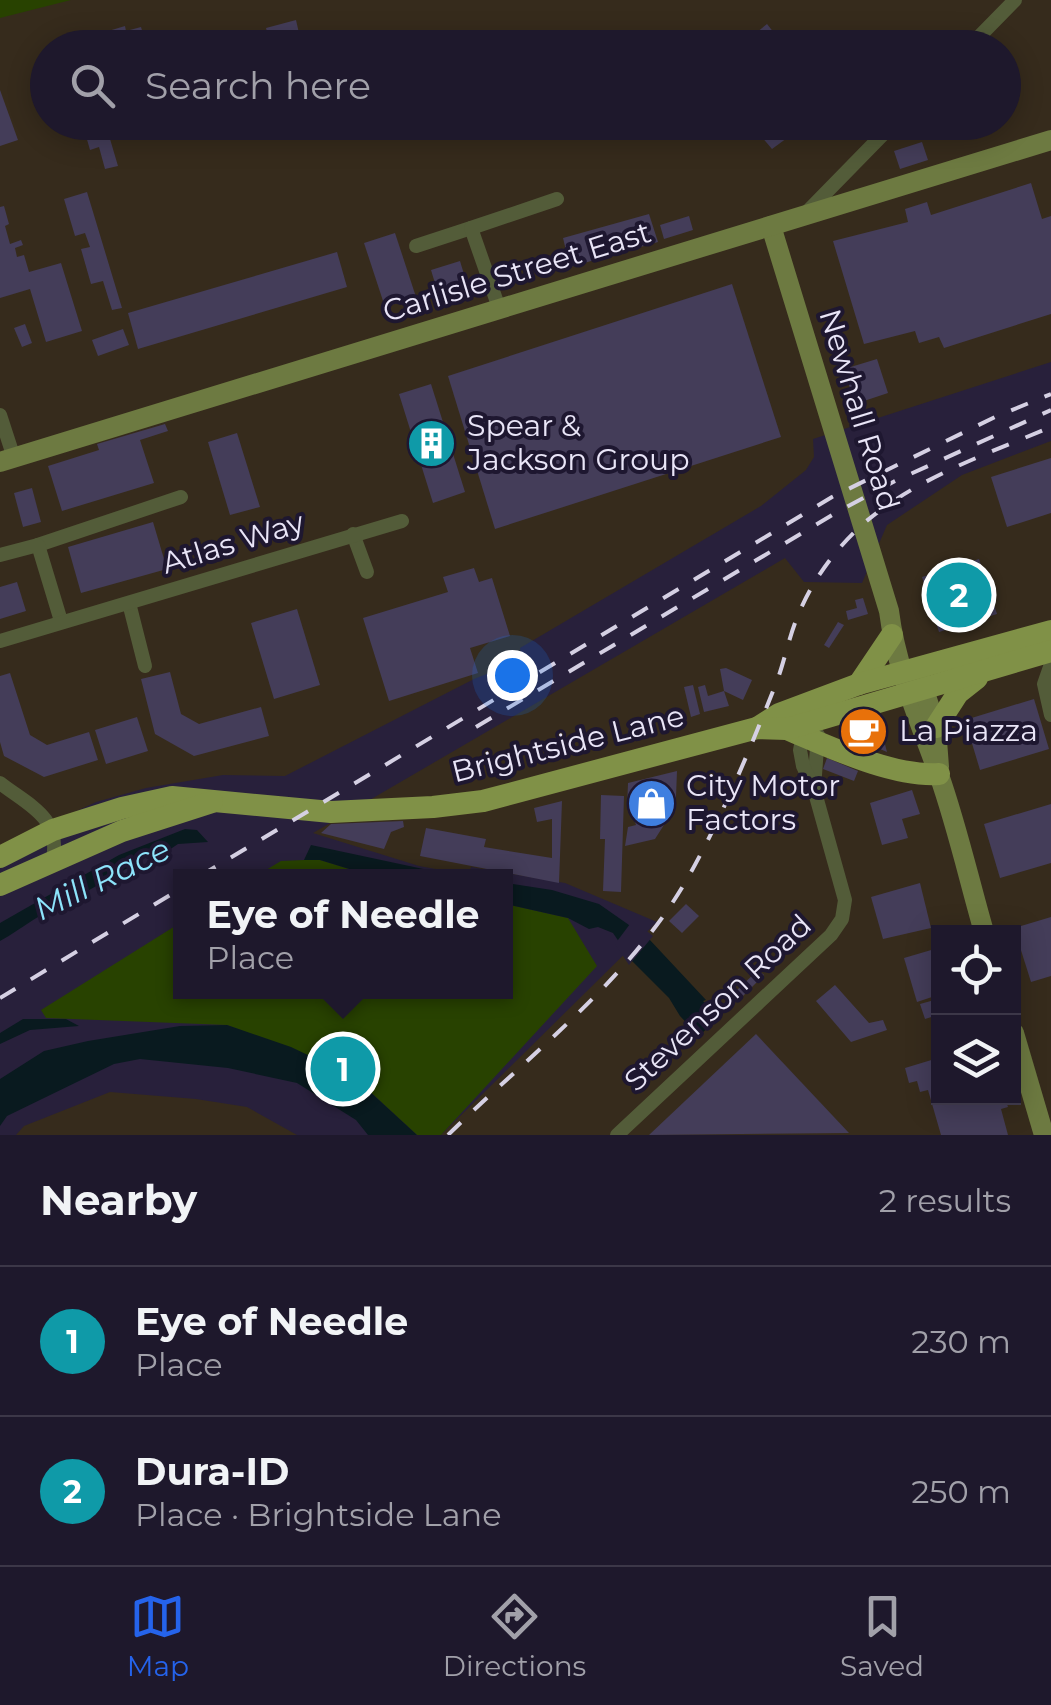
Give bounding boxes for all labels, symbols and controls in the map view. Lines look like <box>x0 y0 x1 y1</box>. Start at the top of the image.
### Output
search box <box>30 30 1021 140</box>
icon: search <box>65 58 120 113</box>
text: Search here <box>145 62 371 109</box>
street label: Carlisle Street East <box>378 213 655 330</box>
street label: Newhall Road <box>811 305 908 515</box>
place label: Spear & Jackson Group <box>466 407 690 478</box>
building icon: Spear & Jackson Group <box>406 417 458 469</box>
street label: Atlas Way <box>157 503 309 582</box>
pin: 2 <box>926 558 992 632</box>
your location <box>487 650 538 701</box>
street label: Brightside Lane <box>448 697 688 790</box>
cafe icon: La Piazza <box>838 705 890 757</box>
place label: La Piazza <box>899 712 1038 749</box>
place label: City Motor Factors <box>686 767 840 838</box>
shop icon: City Motor Factors <box>625 777 677 829</box>
water label: Mill Race <box>27 829 176 928</box>
popup <box>173 869 513 999</box>
text: Eye of Needle <box>206 891 480 938</box>
street label: Stevenson Road <box>617 907 819 1099</box>
map controls <box>931 925 1021 1105</box>
button: locate <box>931 925 1021 1015</box>
text: Place <box>206 938 294 977</box>
button: layers <box>931 1015 1021 1105</box>
pin: 1 <box>310 1032 376 1106</box>
text: Nearby <box>40 1174 197 1226</box>
text: 2 results <box>879 1181 1011 1220</box>
text: Eye of Needle <box>135 1298 408 1345</box>
text: 1 <box>66 1322 79 1361</box>
text: 230 m <box>911 1322 1011 1361</box>
text: Place <box>135 1345 223 1384</box>
text: Dura-ID <box>135 1448 289 1495</box>
text: 2 <box>63 1472 82 1511</box>
text: 250 m <box>911 1472 1011 1511</box>
text: Place · Brightside Lane <box>135 1495 502 1534</box>
tab: Map <box>127 1589 189 1683</box>
tab: Directions <box>443 1589 586 1683</box>
tab: Saved <box>840 1589 924 1683</box>

